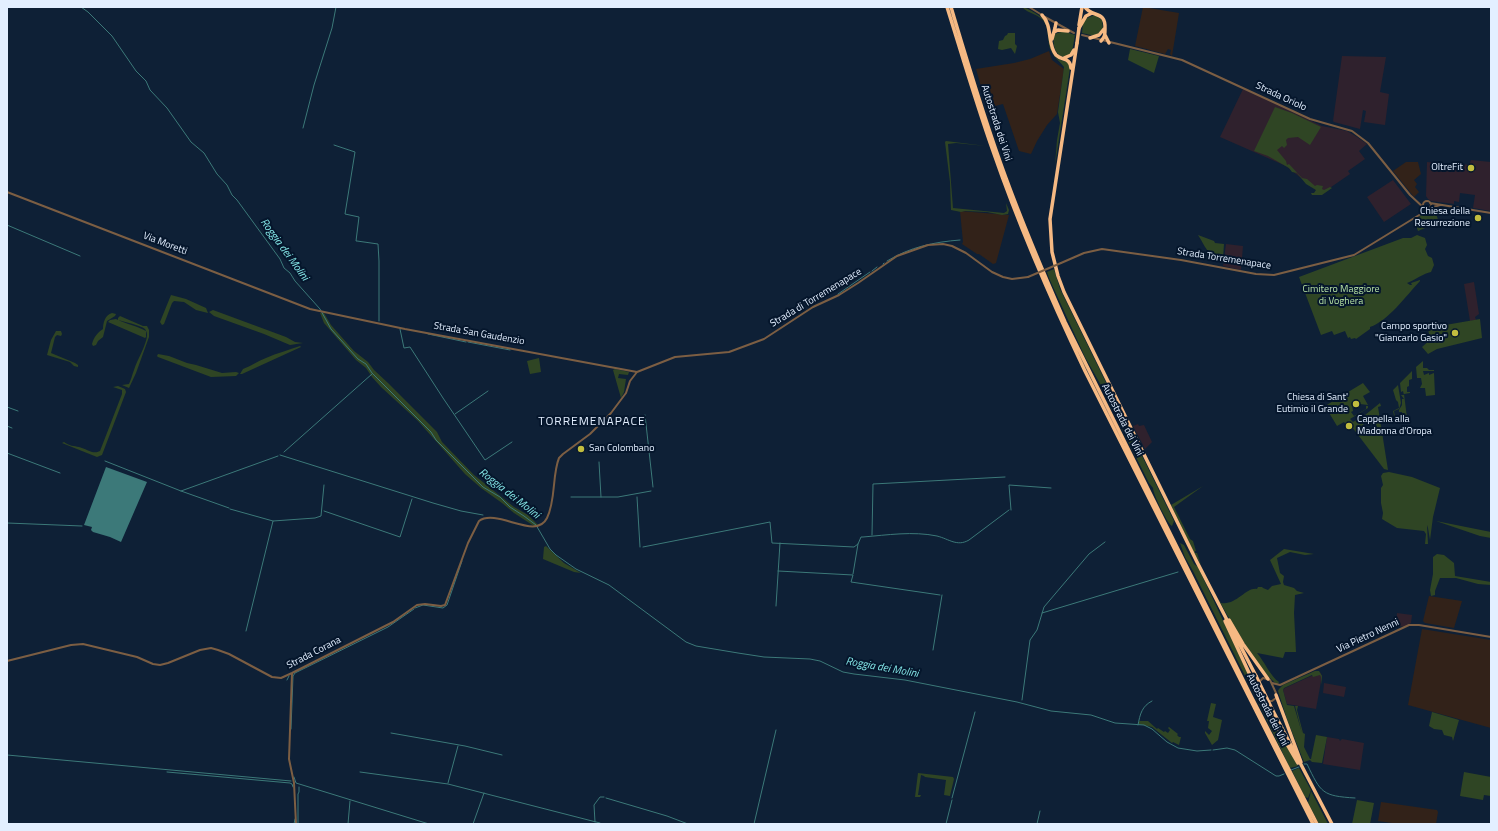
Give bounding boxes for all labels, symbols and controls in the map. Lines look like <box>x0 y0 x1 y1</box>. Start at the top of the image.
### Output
street label: Strada Oriolo <box>1254 80 1308 114</box>
street label: Autostrada dei Vini <box>978 83 1014 163</box>
place label: OltreFit <box>1431 162 1463 174</box>
marker: OltreFit <box>1466 163 1476 173</box>
place label: Chiesa della Resurrezione <box>1415 206 1470 230</box>
marker: Chiesa della Resurrezione <box>1473 213 1483 223</box>
water label: Roggia dei Molini <box>257 216 311 284</box>
street label: Via Moretti <box>141 230 189 258</box>
street label: Strada Torremenapace <box>1176 246 1272 272</box>
street label: Strada di Torremenapace <box>768 266 864 330</box>
park label: Cimitero Maggiore di Voghera <box>1302 284 1380 308</box>
street label: Strada San Gaudenzio <box>433 320 525 348</box>
place label: Campo sportivo "Giancarlo Gasio" <box>1375 321 1447 344</box>
marker: Campo sportivo "Giancarlo Gasio" <box>1450 328 1460 338</box>
street label: Autostrada dei Vini <box>1099 382 1145 458</box>
place label: Chiesa di Sant' Eutimio il Grande <box>1276 392 1348 416</box>
marker: Chiesa di Sant' Eutimio il Grande <box>1351 399 1361 409</box>
place label: Cappella alla Madonna d'Oropa <box>1357 414 1432 438</box>
district label: TORREMENAPACE <box>538 415 646 429</box>
marker: Cappella alla Madonna d'Oropa <box>1344 421 1354 431</box>
place label: San Colombano <box>589 443 654 455</box>
marker: San Colombano <box>576 444 586 454</box>
water label: Roggia dei Molini <box>476 466 542 522</box>
street label: Via Pietro Nenni <box>1335 616 1401 656</box>
street label: Strada Corana <box>285 634 343 672</box>
water label: Roggia dei Molini <box>845 655 919 681</box>
street label: Autostrada dei Vini <box>1244 672 1290 748</box>

